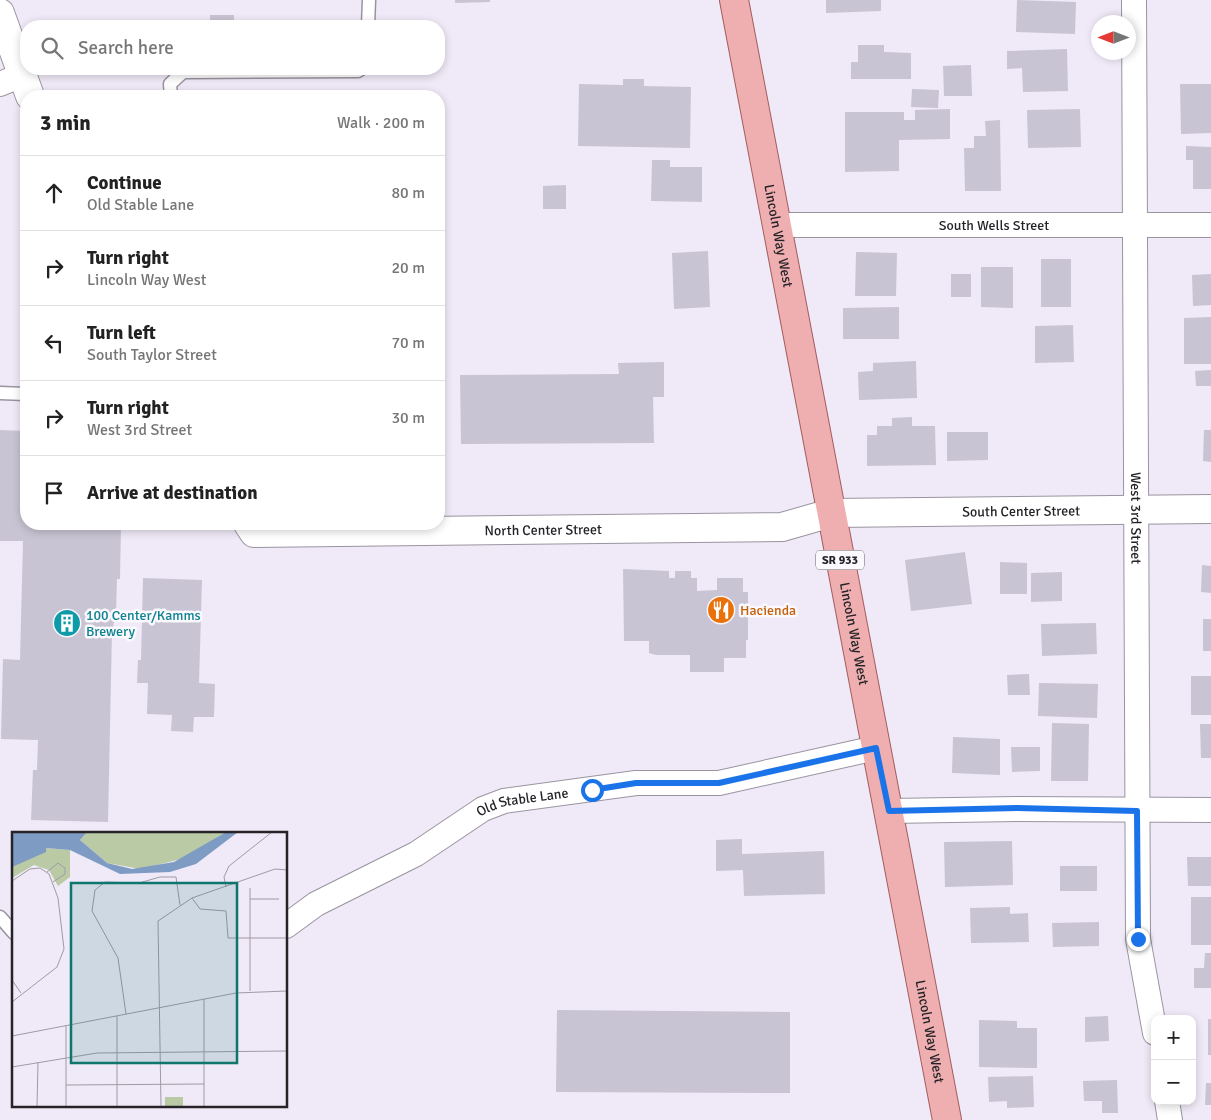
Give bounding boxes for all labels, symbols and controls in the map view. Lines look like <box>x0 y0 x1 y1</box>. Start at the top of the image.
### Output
north arrow <box>1091 15 1136 60</box>
search box <box>20 20 445 75</box>
icon: search <box>38 34 66 62</box>
text: Search here <box>78 36 174 60</box>
text: 3 min <box>40 110 91 136</box>
text: Walk · 200 m <box>337 113 425 133</box>
text: Continue <box>87 171 162 195</box>
icon: ahead <box>40 179 68 207</box>
text: 80 m <box>391 183 425 203</box>
street label: Lincoln Way West <box>760 183 796 289</box>
text: Old Stable Lane <box>87 195 194 215</box>
street label: South Wells Street <box>939 217 1049 234</box>
text: Turn right <box>87 246 169 270</box>
icon: right <box>40 254 68 282</box>
text: 20 m <box>391 258 425 278</box>
text: Lincoln Way West <box>87 270 206 290</box>
text: Turn left <box>87 321 156 345</box>
icon: left <box>40 329 68 357</box>
text: 70 m <box>391 333 425 353</box>
text: South Taylor Street <box>87 345 217 365</box>
text: Turn right <box>87 396 169 420</box>
icon: right <box>40 404 68 432</box>
text: 30 m <box>391 408 425 428</box>
text: West 3rd Street <box>87 420 192 440</box>
street label: West 3rd Street <box>1127 472 1144 564</box>
icon: arrive <box>40 479 68 507</box>
text: Arrive at destination <box>87 481 258 505</box>
street label: South Center Street <box>962 502 1080 521</box>
street label: North Center Street <box>484 521 602 539</box>
road number: SR 933 <box>816 550 864 570</box>
street label: Lincoln Way West <box>836 581 872 687</box>
restaurant icon: Hacienda <box>706 595 736 625</box>
place label: Hacienda <box>740 602 796 619</box>
place label: 100 Center/Kamms Brewery <box>86 607 201 640</box>
building icon: 100 Center/Kamms Brewery <box>52 608 82 638</box>
route start <box>581 779 604 802</box>
street label: Old Stable Lane <box>473 784 569 820</box>
inset map <box>12 832 288 1108</box>
route end <box>1127 928 1150 951</box>
street label: Lincoln Way West <box>912 979 948 1085</box>
map controls <box>1151 1015 1196 1105</box>
button: + <box>1151 1015 1196 1060</box>
button: − <box>1151 1060 1196 1105</box>

